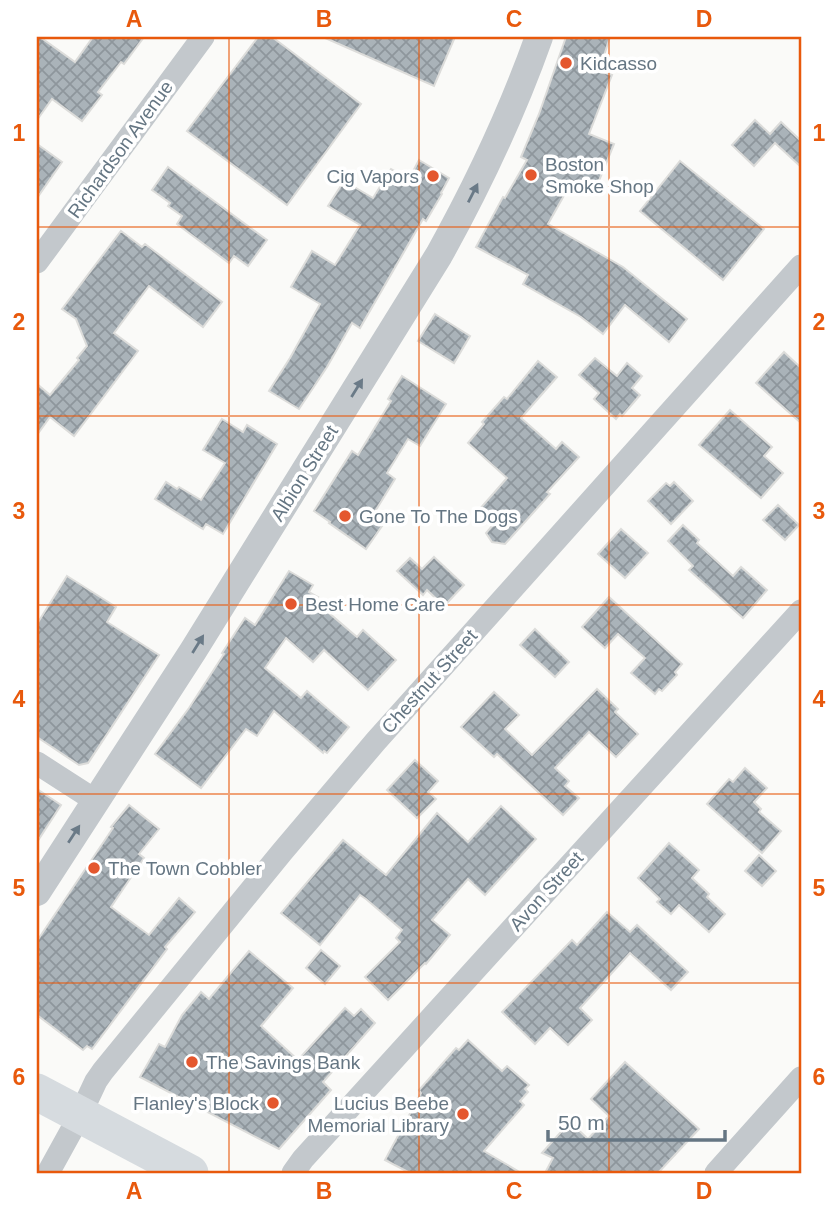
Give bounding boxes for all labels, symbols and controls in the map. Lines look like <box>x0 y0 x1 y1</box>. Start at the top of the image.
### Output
text: A <box>126 6 142 32</box>
text: B <box>316 6 332 32</box>
text: C <box>506 6 522 32</box>
text: D <box>696 6 712 32</box>
place label: Kidcasso <box>580 53 657 74</box>
marker: Kidcasso <box>558 55 574 71</box>
street label: Richardson Avenue <box>64 77 177 222</box>
text: 1 <box>13 120 26 146</box>
text: 1 <box>813 120 826 146</box>
place label: Boston Smoke Shop <box>545 154 654 197</box>
place label: Cig Vapors <box>326 166 419 187</box>
marker: Boston Smoke Shop <box>523 167 539 183</box>
marker: Cig Vapors <box>425 168 441 184</box>
one-way arrow <box>468 183 479 203</box>
text: 2 <box>13 309 25 335</box>
text: 2 <box>813 309 825 335</box>
one-way arrow <box>351 379 364 398</box>
street label: Albion Street <box>267 421 343 525</box>
text: 3 <box>13 498 25 524</box>
text: 3 <box>813 498 825 524</box>
place label: Gone To The Dogs <box>359 506 518 527</box>
marker: Gone To The Dogs <box>337 508 353 524</box>
place label: Best Home Care <box>305 594 445 615</box>
marker: Best Home Care <box>283 596 299 612</box>
street label: Chestnut Street <box>377 625 482 737</box>
one-way arrow <box>191 634 204 653</box>
text: 4 <box>13 686 26 712</box>
text: 4 <box>813 686 826 712</box>
one-way arrow <box>67 825 80 844</box>
street label: Avon Street <box>505 847 588 935</box>
place label: The Town Cobbler <box>108 858 263 879</box>
marker: The Town Cobbler <box>86 860 102 876</box>
text: 5 <box>13 875 26 901</box>
text: 5 <box>813 875 826 901</box>
place label: The Savings Bank <box>206 1052 361 1073</box>
marker: The Savings Bank <box>184 1054 200 1070</box>
text: 6 <box>13 1064 25 1090</box>
text: 6 <box>813 1064 825 1090</box>
place label: Flanley's Block <box>133 1093 259 1114</box>
place label: Lucius Beebe Memorial Library <box>308 1093 449 1136</box>
marker: Flanley's Block <box>265 1095 281 1111</box>
scale bar <box>548 1098 724 1142</box>
marker: Lucius Beebe Memorial Library <box>455 1106 471 1122</box>
text: 50 m <box>558 1111 605 1134</box>
text: A <box>126 1178 142 1204</box>
text: B <box>316 1178 332 1204</box>
text: C <box>506 1178 522 1204</box>
text: D <box>696 1178 712 1204</box>

